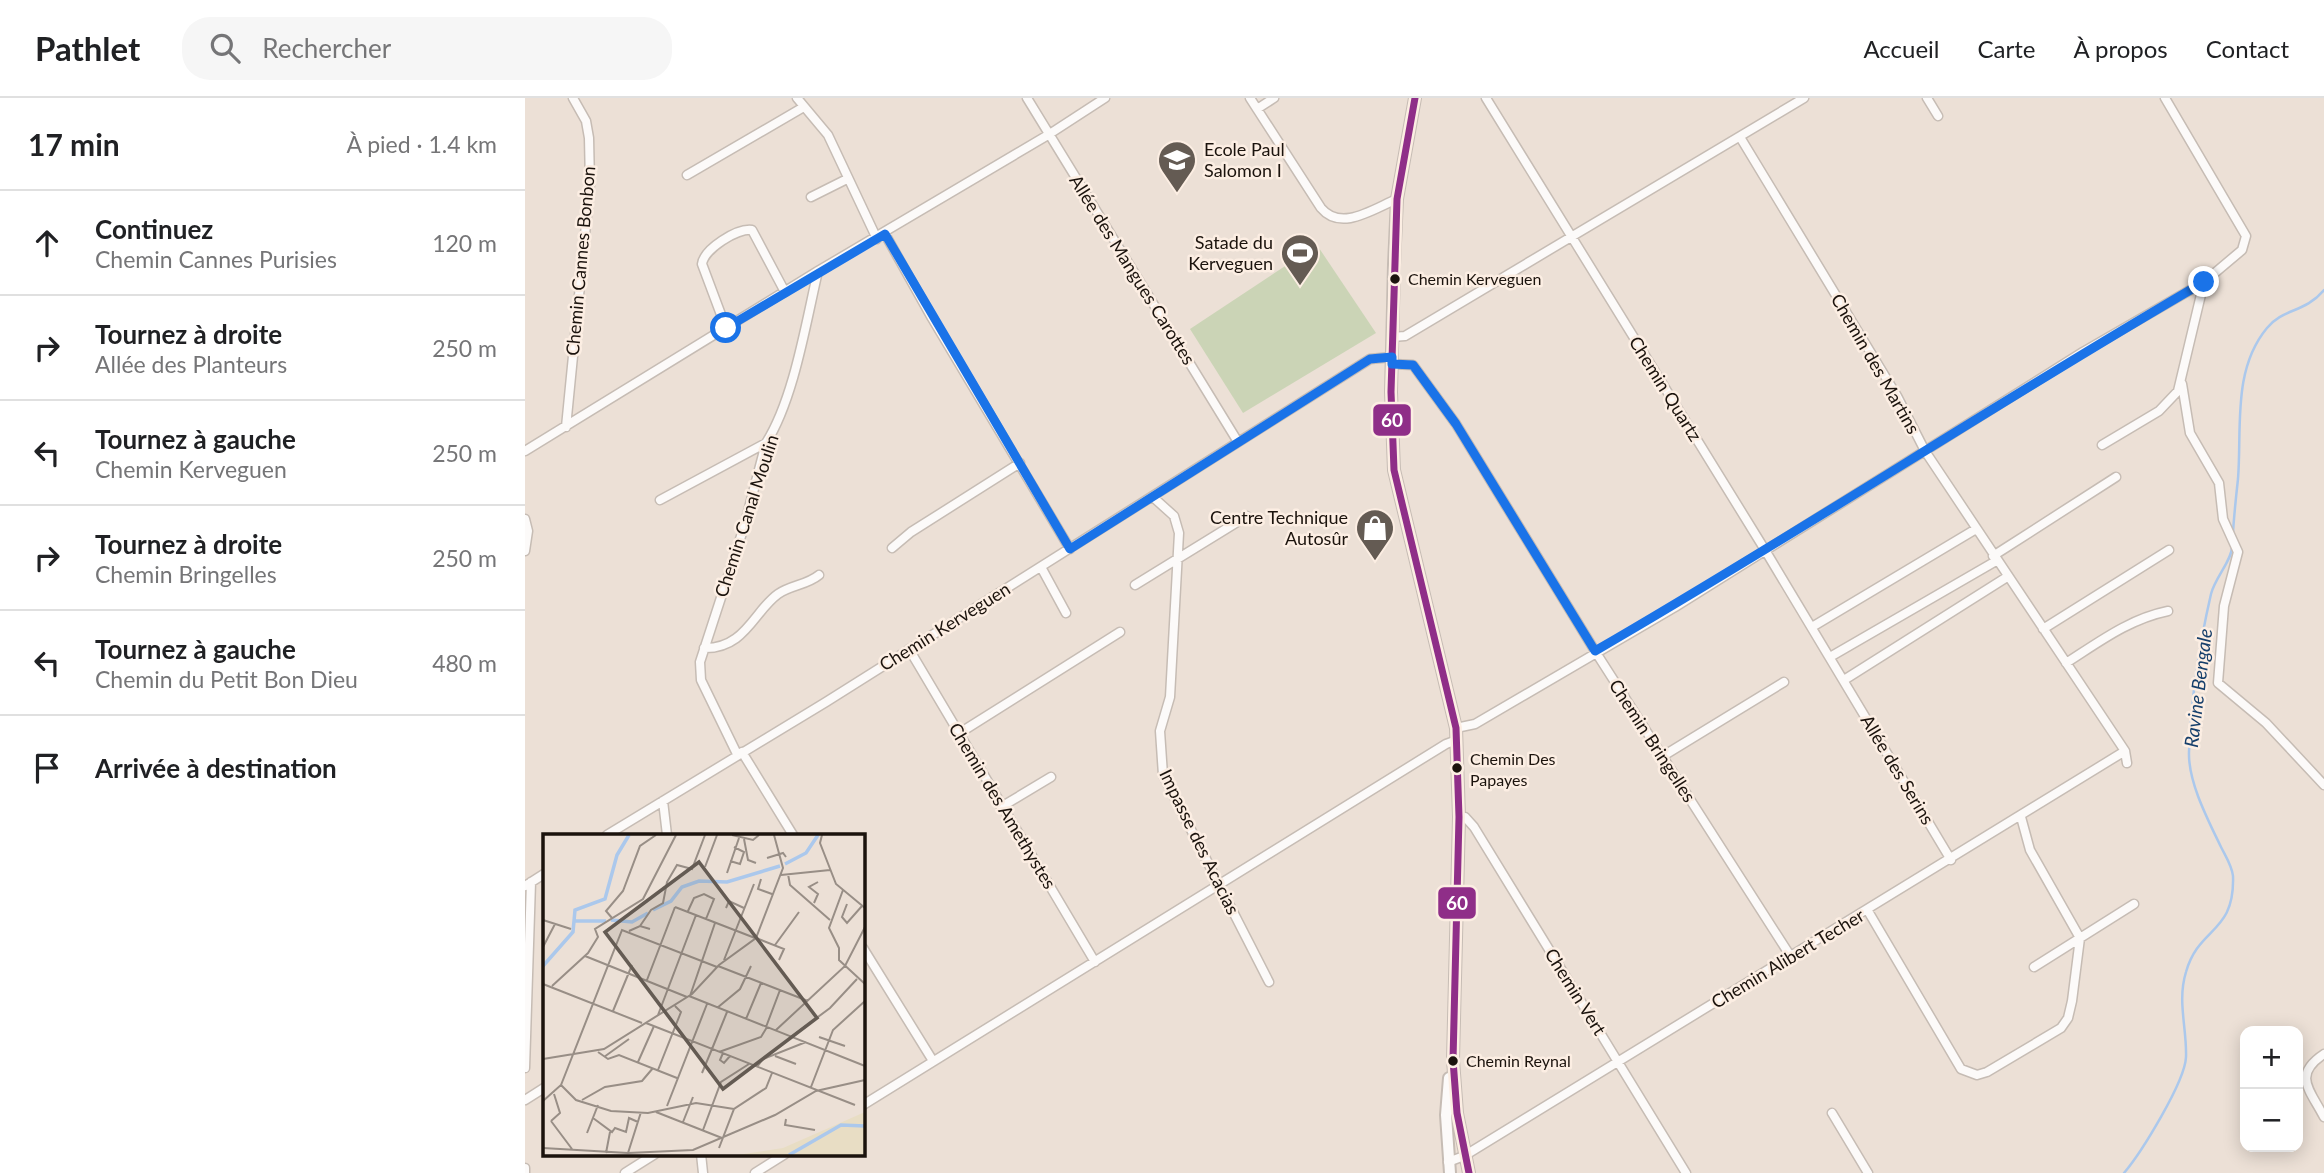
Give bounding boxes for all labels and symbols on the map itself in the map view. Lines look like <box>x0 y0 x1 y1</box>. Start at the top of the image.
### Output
place label: Ecole Paul Salomon I <box>1204 138 1285 181</box>
school or university icon: Ecole Paul Salomon I <box>1156 139 1198 194</box>
street label: Chemin Cannes Bonbon <box>561 165 599 357</box>
street label: Allée des Mangues Carottes <box>1065 170 1201 369</box>
place label: Satade du Kerveguen <box>1188 231 1273 274</box>
sports icon: Satade du Kerveguen <box>1279 232 1321 287</box>
route end <box>2188 266 2219 297</box>
place label: Chemin Kerveguen <box>1408 269 1541 288</box>
marker: Chemin Kerveguen <box>1388 272 1402 286</box>
street label: Chemin des Martins <box>1827 289 1925 438</box>
route start <box>710 312 741 343</box>
street label: Chemin Quartz <box>1625 332 1707 445</box>
line badge: 60 <box>1372 403 1412 437</box>
text: 60 <box>1381 408 1403 431</box>
street label: Chemin Canal Moulin <box>709 432 783 600</box>
place label: Centre Technique Autosûr <box>1210 506 1348 549</box>
shop icon: Centre Technique Autosûr <box>1354 507 1396 562</box>
street label: Chemin Kerveguen <box>875 577 1014 675</box>
water label: Ravine Bengale <box>2179 627 2216 749</box>
street label: Chemin Bringelles <box>1605 675 1701 806</box>
street label: Allée des Serins <box>1856 711 1939 829</box>
street label: Chemin des Amethystes <box>944 718 1061 893</box>
place label: Chemin Des Papayes <box>1470 749 1556 789</box>
marker: Chemin Des Papayes <box>1450 761 1464 775</box>
street label: Impasse des Acacias <box>1155 765 1245 918</box>
inset map <box>543 834 865 1156</box>
line badge: 60 <box>1437 886 1477 920</box>
text: 60 <box>1446 891 1468 914</box>
street label: Chemin Alibert Techer <box>1707 903 1868 1013</box>
street label: Chemin Vert <box>1541 944 1611 1039</box>
place label: Chemin Reynal <box>1466 1051 1571 1070</box>
marker: Chemin Reynal <box>1446 1054 1460 1068</box>

